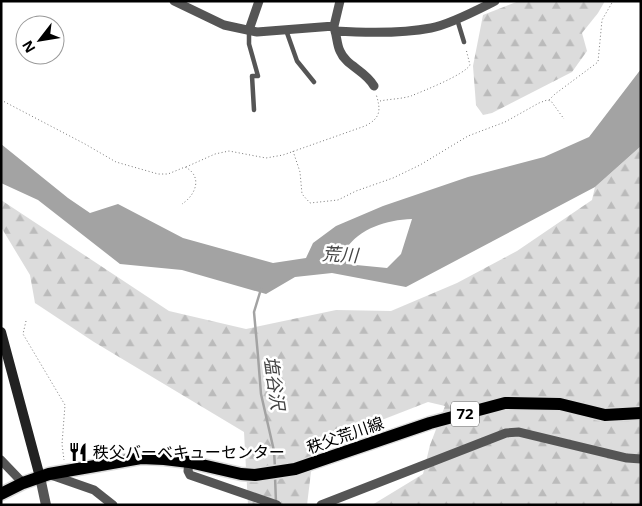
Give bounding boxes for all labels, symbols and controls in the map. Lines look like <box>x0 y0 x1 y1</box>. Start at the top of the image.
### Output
north arrow <box>15 15 65 65</box>
text: N <box>17 37 40 57</box>
water label: 荒川 <box>321 241 361 267</box>
water label: 塩谷沢 <box>259 354 291 413</box>
road number: 72 <box>451 402 479 426</box>
street label: 秩父荒川線 <box>304 412 386 458</box>
restaurant icon: 秩父バーベキューセンター <box>67 441 89 463</box>
place label: 秩父バーベキューセンター <box>93 441 285 463</box>

